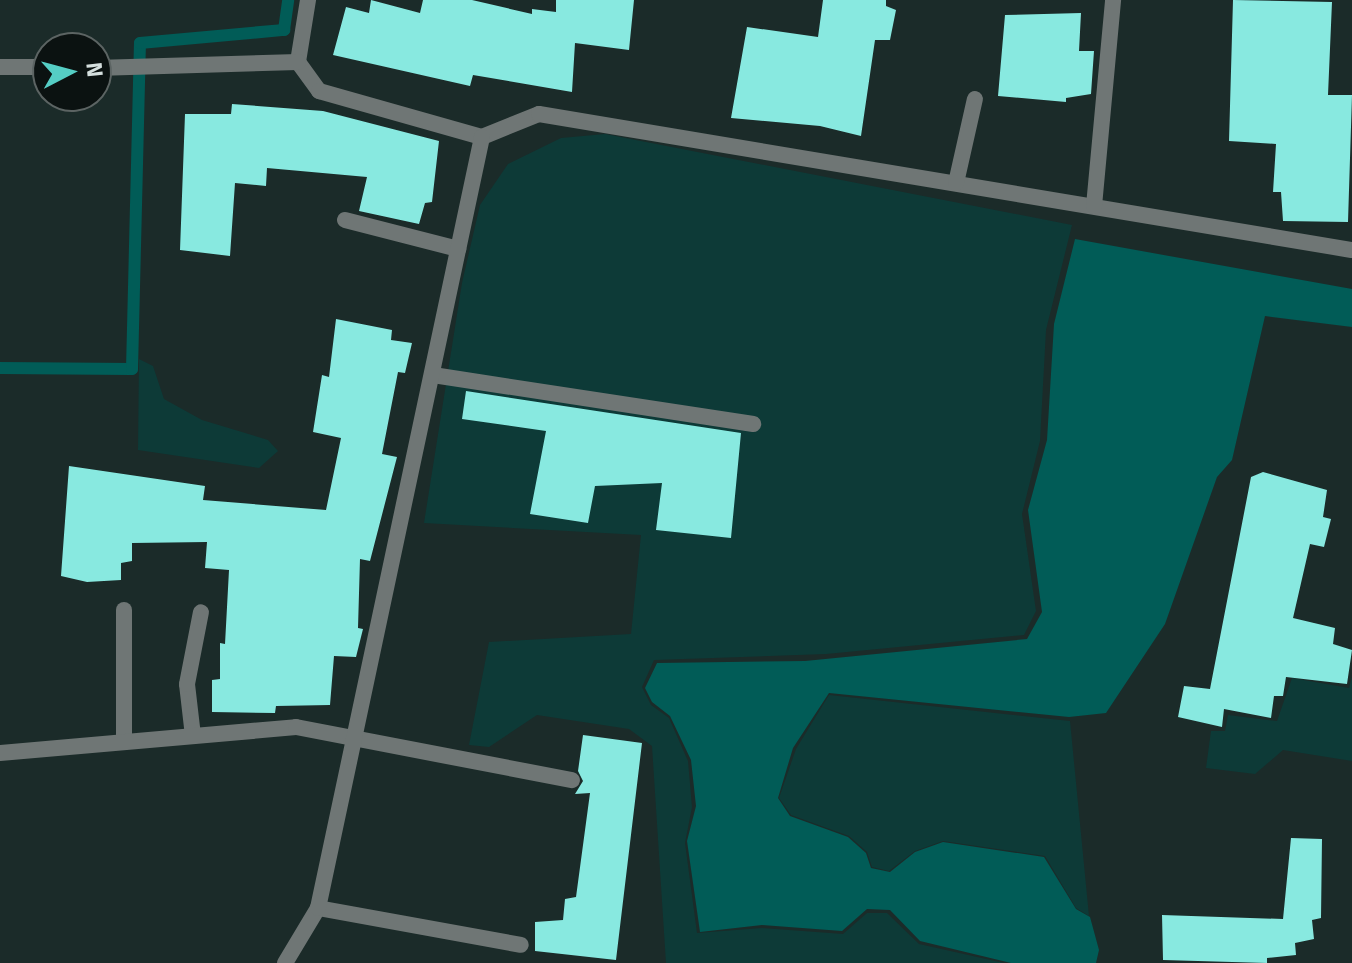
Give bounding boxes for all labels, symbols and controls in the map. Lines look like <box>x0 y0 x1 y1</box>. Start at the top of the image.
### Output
north arrow <box>32 32 112 112</box>
text: N <box>80 61 109 78</box>

